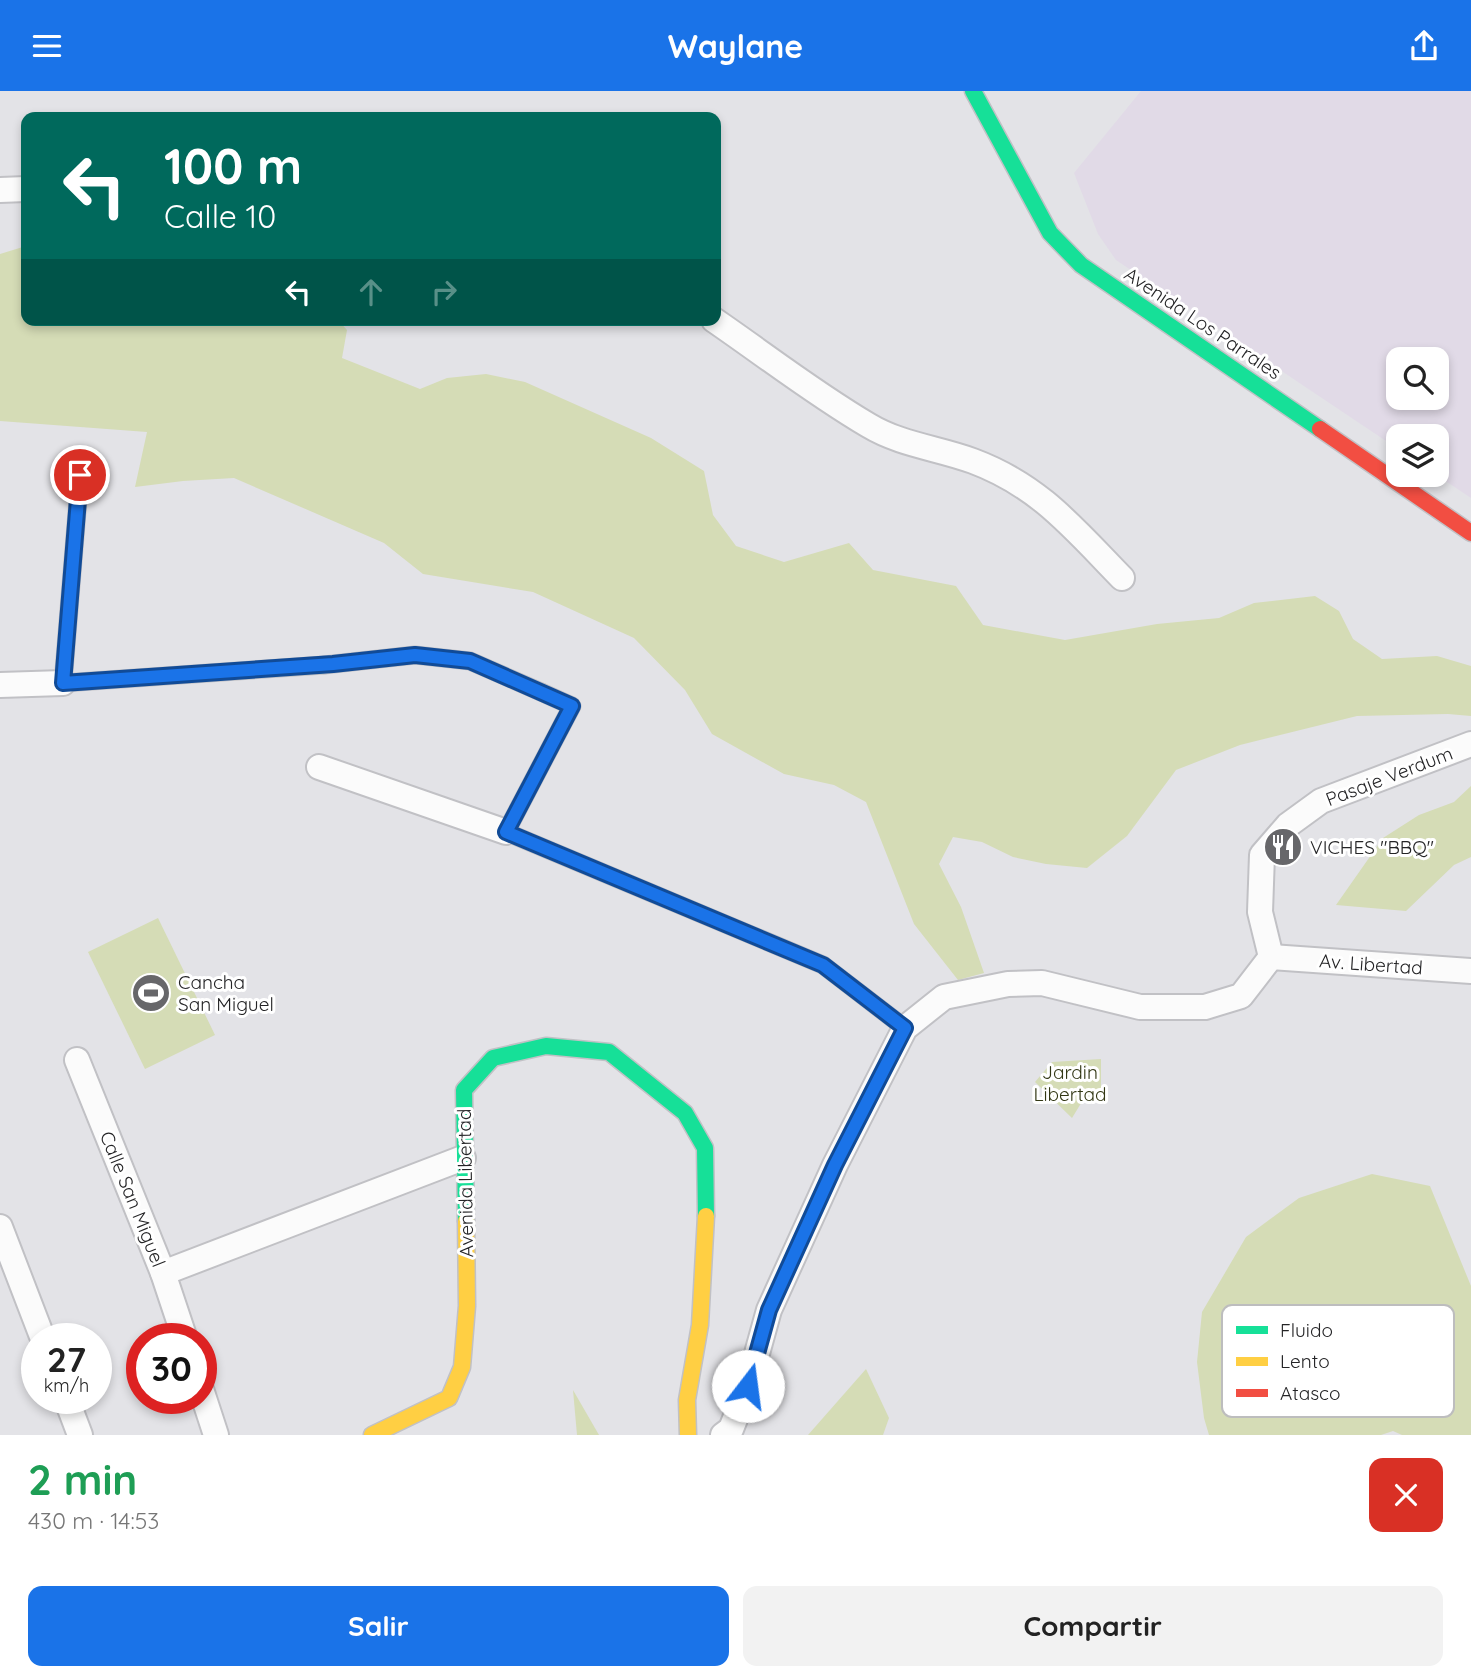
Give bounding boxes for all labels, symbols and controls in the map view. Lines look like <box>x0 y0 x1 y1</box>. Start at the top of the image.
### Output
text: Waylane <box>668 26 803 66</box>
icon: menu <box>28 27 66 65</box>
icon: share <box>1405 27 1443 65</box>
text: 100 m <box>164 135 302 196</box>
icon: left <box>49 140 140 231</box>
text: Calle 10 <box>164 196 276 236</box>
street label: Avenida Los Parrales <box>1120 262 1286 384</box>
icon: left <box>279 273 317 311</box>
icon: ahead <box>352 273 390 311</box>
icon: right <box>425 273 463 311</box>
map controls <box>1386 347 1449 487</box>
button: search <box>1386 347 1449 410</box>
button: layers <box>1386 424 1449 487</box>
pin <box>50 445 110 505</box>
icon: arrive <box>61 456 99 494</box>
street label: Pasaje Verdum <box>1322 741 1456 811</box>
restaurant icon: VICHES "BBQ" <box>1262 826 1304 868</box>
place label: VICHES "BBQ" <box>1310 835 1434 859</box>
street label: Av. Libertad <box>1318 948 1424 980</box>
place label: Cancha San Miguel <box>178 970 274 1016</box>
sports icon: Cancha San Miguel <box>130 972 172 1014</box>
park label: Jardin Libertad <box>1033 1060 1107 1106</box>
street label: Avenida Libertad <box>452 1108 478 1258</box>
street label: Calle San Miguel <box>95 1128 171 1270</box>
legend <box>1222 1305 1454 1417</box>
text: Fluido <box>1280 1318 1333 1342</box>
speed limit sign: 30 <box>126 1323 217 1414</box>
text: 27 <box>47 1337 86 1381</box>
position arrow <box>711 1349 785 1423</box>
text: Lento <box>1280 1349 1330 1373</box>
text: km/h <box>44 1374 89 1397</box>
text: Atasco <box>1280 1381 1340 1405</box>
text: 2 min <box>28 1453 137 1506</box>
button: close <box>1369 1458 1443 1532</box>
text: 430 m · 14:53 <box>28 1506 159 1535</box>
button: Salir <box>28 1586 729 1666</box>
button: Compartir <box>743 1586 1443 1666</box>

